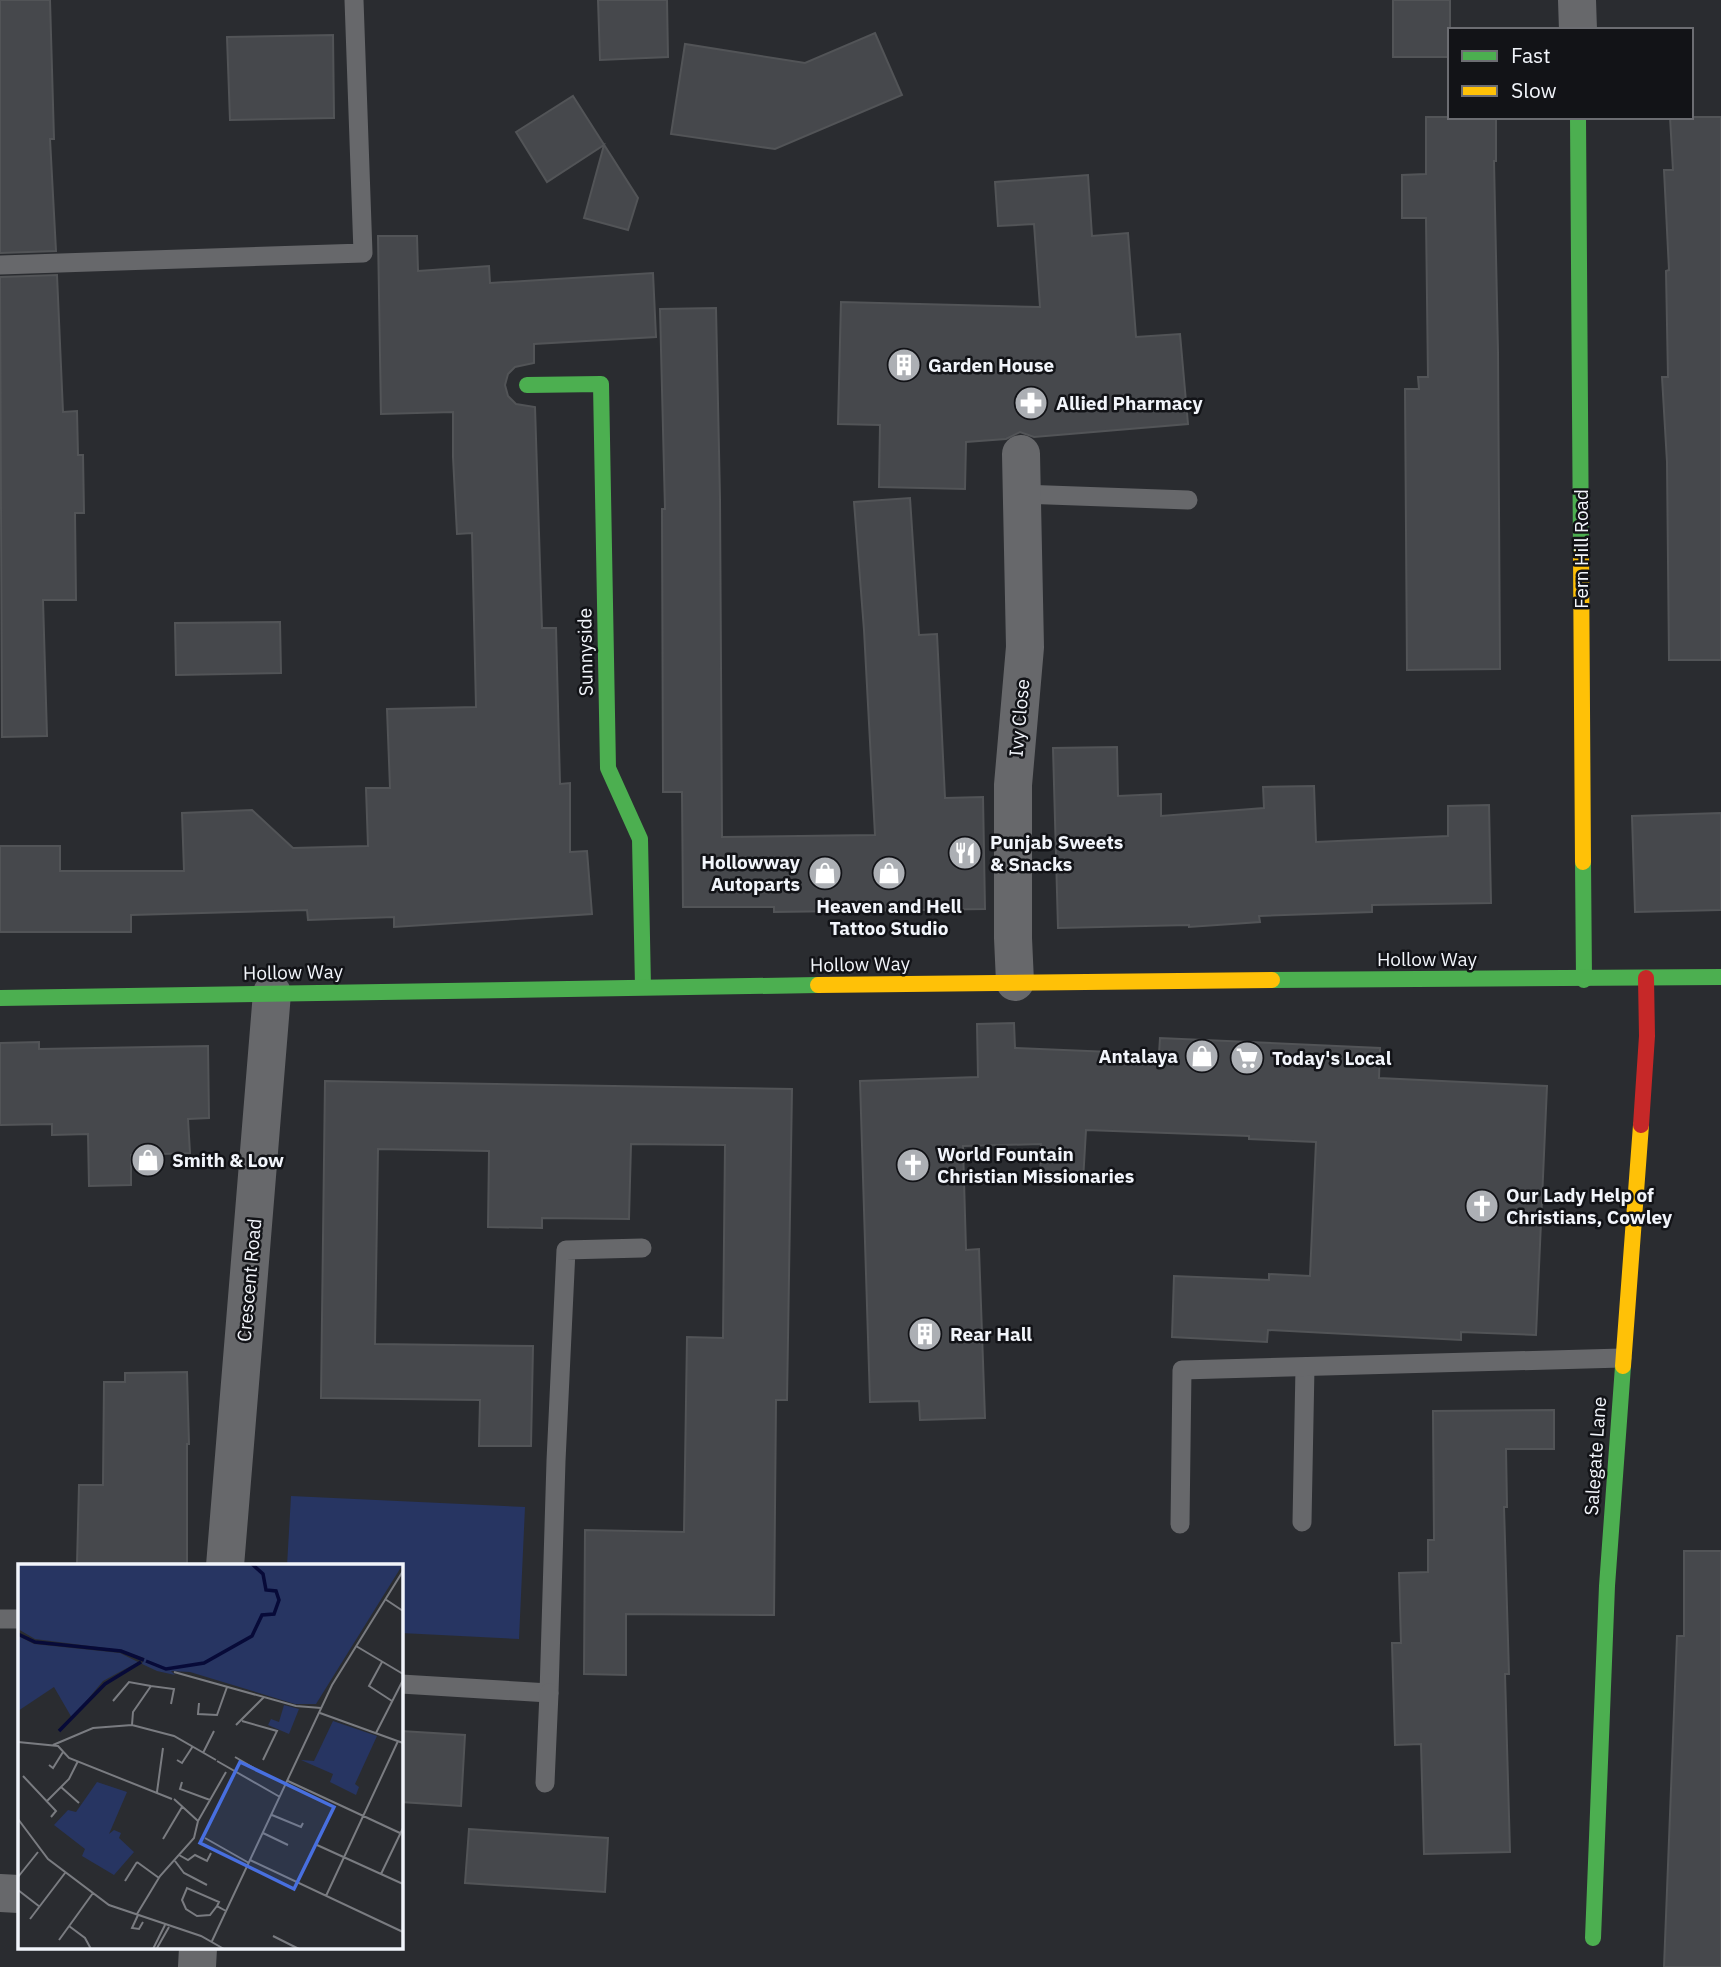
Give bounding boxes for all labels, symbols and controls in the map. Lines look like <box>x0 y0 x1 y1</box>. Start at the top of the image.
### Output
legend <box>1448 28 1693 119</box>
text: Fast <box>1511 41 1551 69</box>
text: Slow <box>1511 76 1557 104</box>
building icon: Garden House <box>885 346 923 384</box>
place label: Garden House <box>928 353 1054 377</box>
pharmacy icon: Allied Pharmacy <box>1012 384 1050 422</box>
place label: Allied Pharmacy <box>1056 391 1203 415</box>
street label: Fern Hill Road <box>1569 489 1593 609</box>
street label: Sunnyside <box>572 608 598 696</box>
street label: Ivy Close <box>1004 678 1034 758</box>
place label: Punjab Sweets & Snacks <box>990 830 1123 876</box>
restaurant icon: Punjab Sweets & Snacks <box>946 834 984 872</box>
place label: Hollowway Autoparts <box>701 850 801 896</box>
shop icon: Hollowway Autoparts <box>806 854 844 892</box>
shop icon: Heaven and Hell Tattoo Studio <box>870 854 908 892</box>
place label: Heaven and Hell Tattoo Studio <box>816 894 962 940</box>
street label: Hollow Way <box>1377 947 1478 971</box>
street label: Hollow Way <box>810 951 911 977</box>
street label: Hollow Way <box>243 959 344 985</box>
shop icon: Antalaya <box>1183 1037 1221 1075</box>
supermarket icon: Today's Local <box>1228 1039 1266 1077</box>
place label: Antalaya <box>1098 1044 1178 1068</box>
place label: Today's Local <box>1272 1046 1392 1070</box>
shop icon: Smith & Low <box>129 1141 167 1179</box>
place label: World Fountain Christian Missionaries <box>937 1142 1134 1188</box>
church icon: World Fountain Christian Missionaries <box>894 1146 932 1184</box>
place label: Smith & Low <box>172 1148 284 1172</box>
place label: Our Lady Help of Christians, Cowley <box>1506 1183 1673 1229</box>
church icon: Our Lady Help of Christians, Cowley <box>1463 1187 1501 1225</box>
street label: Crescent Road <box>232 1217 266 1343</box>
building icon: Rear Hall <box>906 1315 944 1353</box>
place label: Rear Hall <box>950 1322 1032 1346</box>
street label: Salegate Lane <box>1579 1396 1611 1516</box>
inset map <box>18 1564 402 1950</box>

